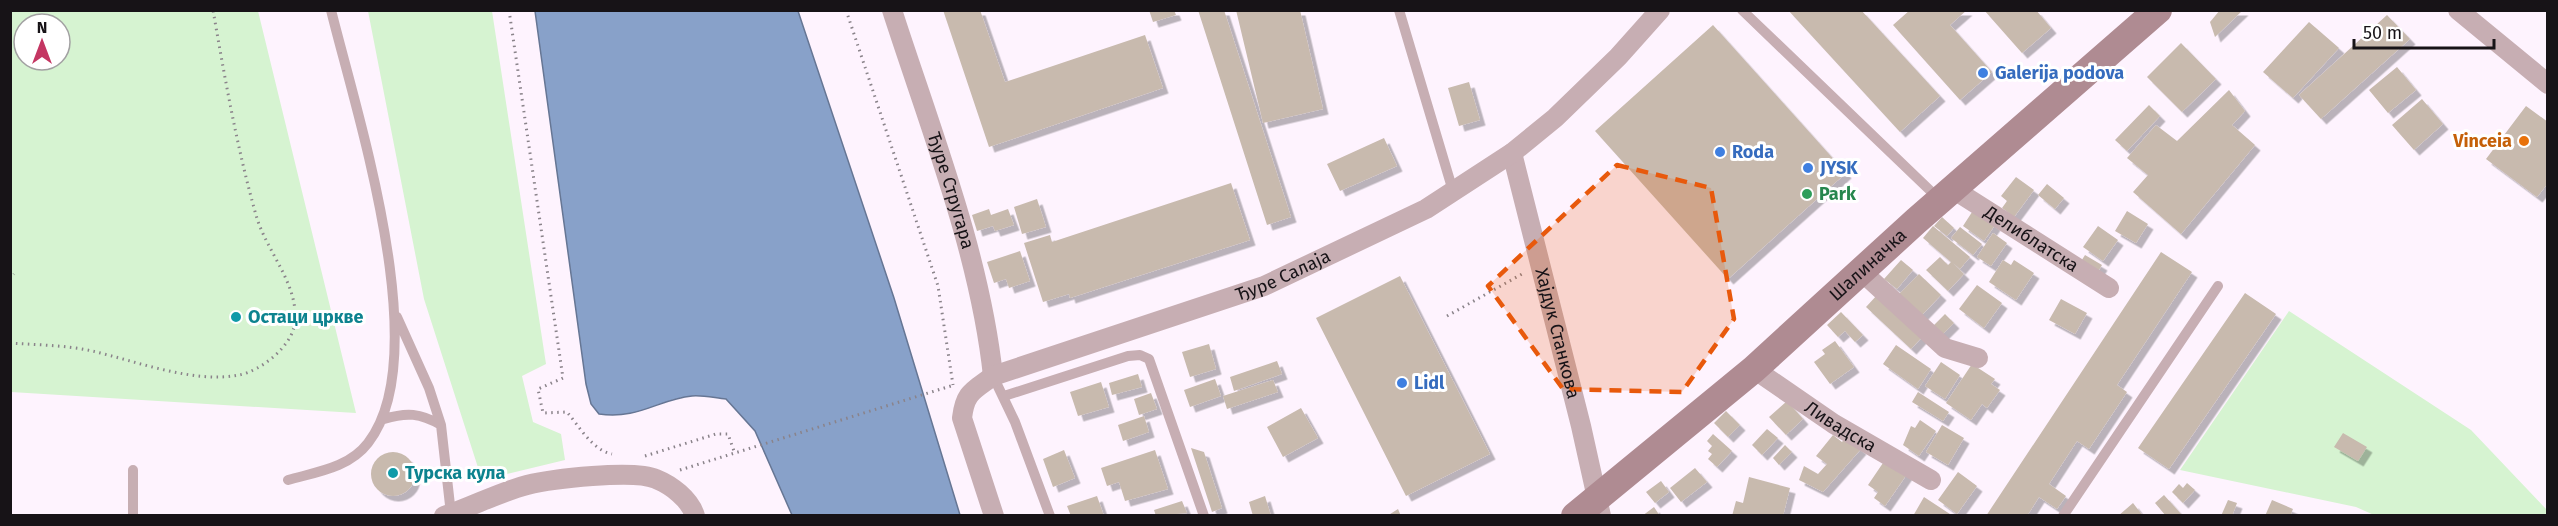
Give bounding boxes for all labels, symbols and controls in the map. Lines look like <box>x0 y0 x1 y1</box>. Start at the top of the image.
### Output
north arrow <box>12 12 72 72</box>
scale bar <box>2354 12 2494 50</box>
text: N <box>37 18 47 37</box>
text: 50 m <box>2363 22 2402 44</box>
place label: Galerija podova <box>1995 62 2124 84</box>
marker: Galerija podova <box>1976 66 1990 80</box>
street label: Ђуре Стругара <box>923 129 979 251</box>
place label: Vinceia <box>2452 130 2512 152</box>
marker: Vinceia <box>2517 134 2531 148</box>
place label: Roda <box>1732 141 1774 163</box>
marker: Roda <box>1713 145 1727 159</box>
place label: JYSK <box>1819 157 1858 179</box>
marker: JYSK <box>1801 161 1815 175</box>
place label: Park <box>1819 183 1857 205</box>
marker: Park <box>1800 187 1814 201</box>
street label: Делиблатска <box>1980 200 2083 277</box>
street label: Шалиначка <box>1825 224 1911 306</box>
street label: Ђуре Салаја <box>1233 245 1334 306</box>
street label: Хајдук Станкова <box>1531 266 1585 401</box>
place label: Остаци цркве <box>248 306 363 328</box>
marker: Остаци цркве <box>229 310 243 324</box>
place label: Lidl <box>1414 372 1445 394</box>
marker: Lidl <box>1395 376 1409 390</box>
street label: Ливадска <box>1801 396 1880 457</box>
place label: Турска кула <box>405 462 506 484</box>
marker: Турска кула <box>386 466 400 480</box>

